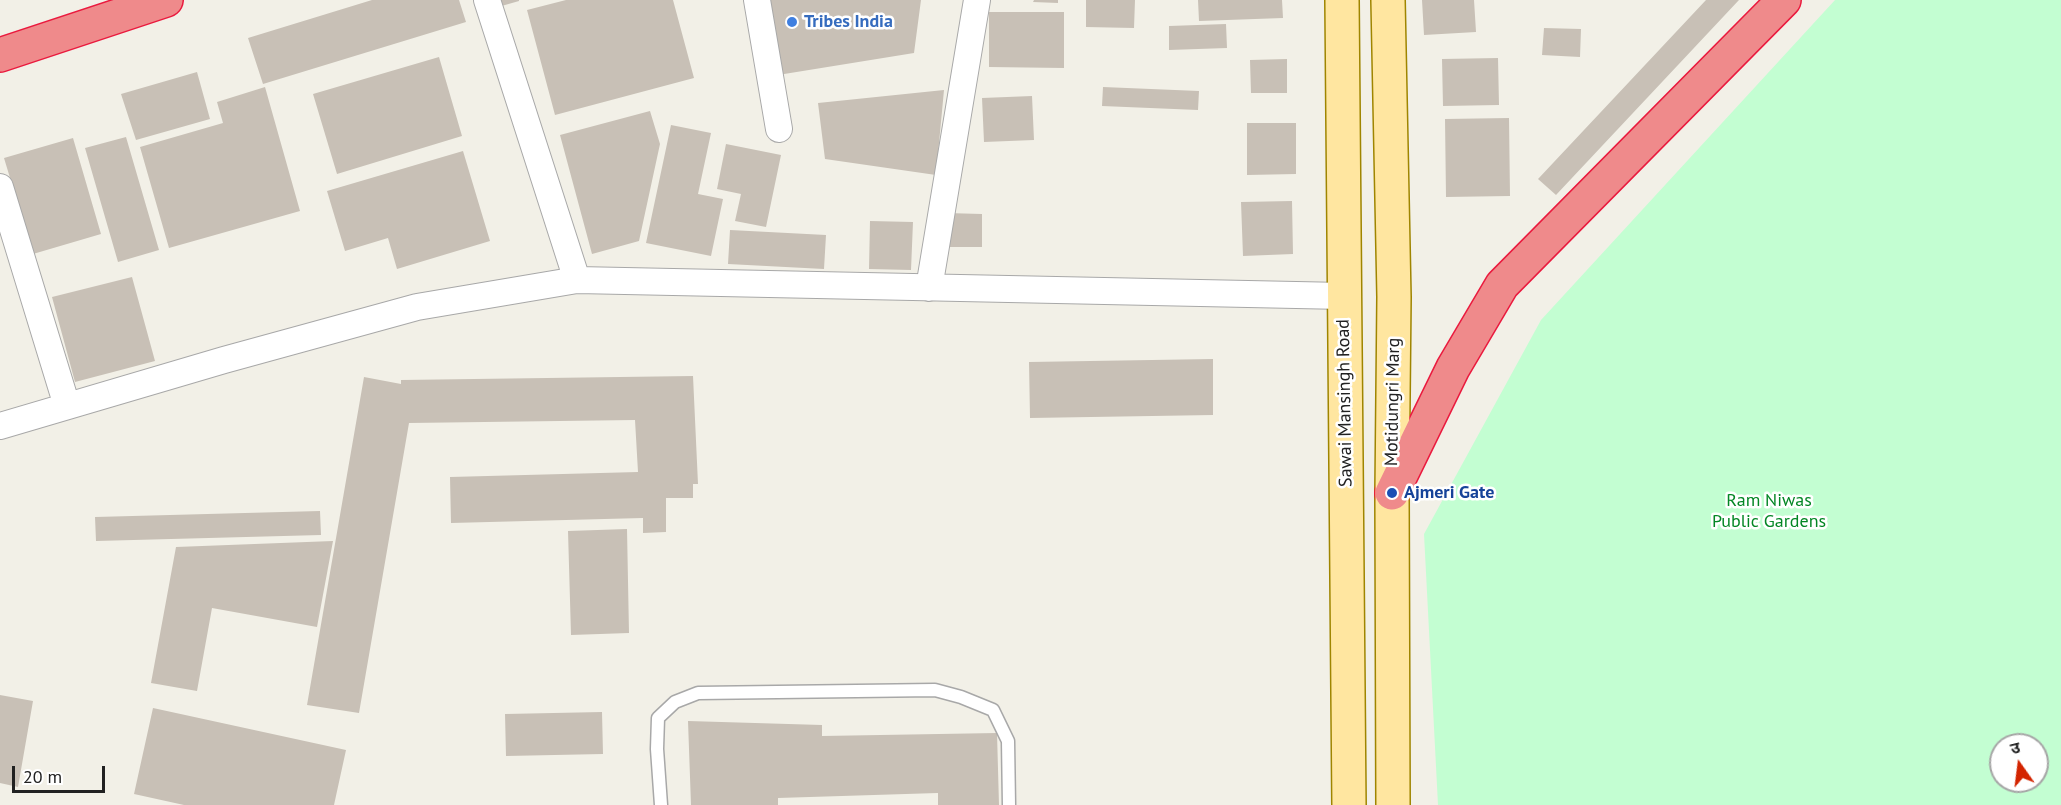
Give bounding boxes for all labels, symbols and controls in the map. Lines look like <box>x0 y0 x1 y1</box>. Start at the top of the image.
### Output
place label: Tribes India <box>804 11 893 33</box>
marker: Tribes India <box>785 15 799 29</box>
street label: Sawai Mansingh Road <box>1333 319 1357 487</box>
street label: Motidungri Marg <box>1381 338 1405 466</box>
place label: Ajmeri Gate <box>1404 482 1494 504</box>
marker: Ajmeri Gate <box>1385 486 1399 500</box>
park label: Ram Niwas Public Gardens <box>1712 490 1826 532</box>
north arrow <box>1989 733 2049 793</box>
text: उ <box>2008 737 2022 758</box>
scale bar <box>15 754 108 792</box>
text: 20 m <box>23 765 62 788</box>

